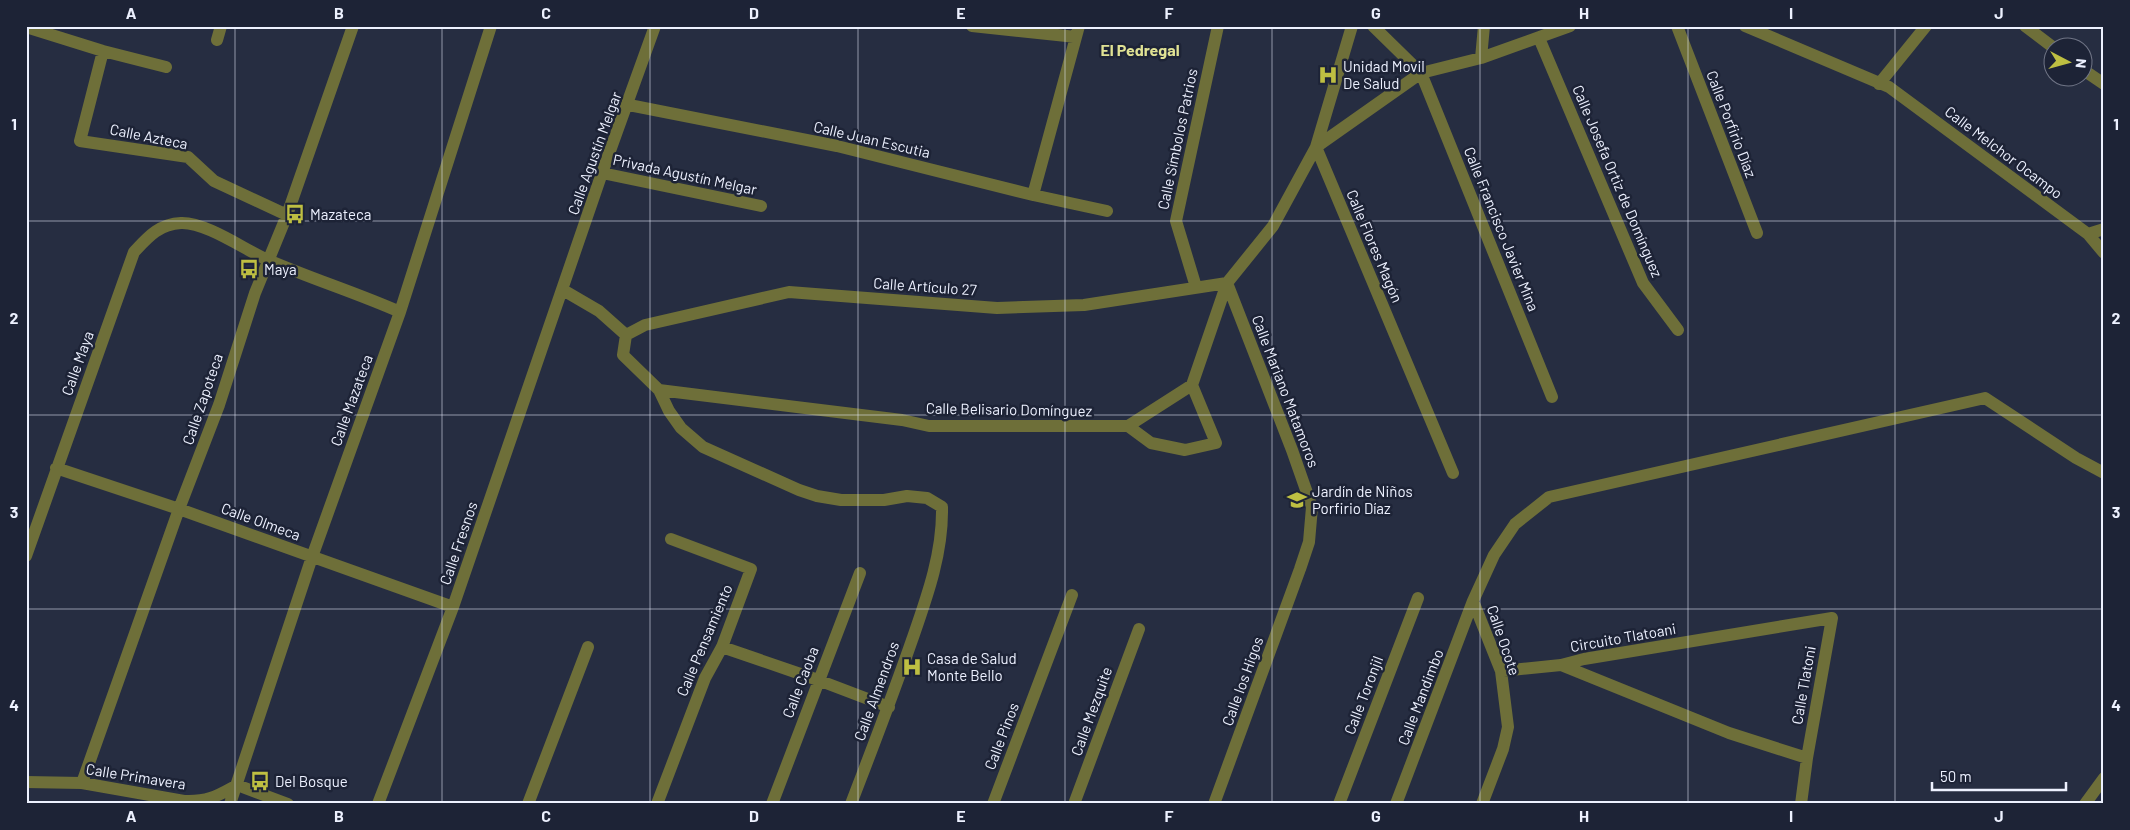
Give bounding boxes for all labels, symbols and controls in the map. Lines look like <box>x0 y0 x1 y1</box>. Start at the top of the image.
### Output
text: A <box>126 3 137 22</box>
text: B <box>334 3 344 22</box>
text: C <box>541 3 551 22</box>
text: D <box>749 3 759 22</box>
text: E <box>956 3 966 22</box>
text: F <box>1165 3 1174 22</box>
text: G <box>1371 3 1381 22</box>
text: H <box>1579 3 1589 22</box>
text: I <box>1789 3 1793 22</box>
text: J <box>1994 3 2004 22</box>
north arrow <box>2042 38 2092 88</box>
district label: El Pedregal <box>1100 40 1180 59</box>
place label: Unidad Movil De Salud <box>1343 57 1425 92</box>
text: N <box>2072 58 2090 69</box>
hospital icon: Unidad Movil De Salud <box>1317 64 1339 86</box>
street label: Calle Símbolos Patrios <box>1153 67 1201 211</box>
street label: Calle Porfirio Díaz <box>1703 68 1761 180</box>
street label: Calle Josefa Ortiz de Domínguez <box>1569 82 1667 280</box>
street label: Calle Agustín Melgar <box>563 88 625 217</box>
street label: Calle Melchor Ocampo <box>1942 102 2066 202</box>
text: 1 <box>11 114 17 133</box>
text: 1 <box>2113 114 2119 133</box>
street label: Calle Juan Escutia <box>812 117 932 161</box>
street label: Calle Azteca <box>108 120 190 152</box>
street label: Calle Francisco Javier Mina <box>1461 144 1543 314</box>
street label: Privada Agustín Melgar <box>611 150 759 198</box>
street label: Calle Flores Magón <box>1343 187 1407 305</box>
bus stop icon: Mazateca <box>284 203 306 225</box>
place label: Mazateca <box>310 205 371 223</box>
bus stop icon: Maya <box>238 258 260 280</box>
place label: Maya <box>264 260 297 278</box>
street label: Calle Artículo 27 <box>873 273 977 299</box>
text: 2 <box>10 308 19 327</box>
text: 2 <box>2112 308 2121 327</box>
street label: Calle Mariano Matamoros <box>1249 312 1323 470</box>
street label: Calle Maya <box>57 328 97 398</box>
street label: Calle Zapoteca <box>178 351 226 447</box>
street label: Calle Mazateca <box>326 352 376 448</box>
street label: Calle Belisario Domínguez <box>926 399 1093 419</box>
place label: Jardín de Niños Porfirio Díaz <box>1312 482 1413 517</box>
school or university icon: Jardín de Niños Porfirio Díaz <box>1286 489 1308 511</box>
street label: Calle Olmeca <box>219 498 303 544</box>
street label: Calle Fresnos <box>435 499 481 587</box>
text: 3 <box>10 502 18 521</box>
text: 3 <box>2112 502 2120 521</box>
street label: Calle Pensamiento <box>672 581 736 699</box>
street label: Calle Ocote <box>1484 603 1524 677</box>
street label: Circuito Tlatoani <box>1569 619 1677 655</box>
street label: Calle los Higos <box>1218 634 1266 728</box>
street label: Calle Almendros <box>850 639 902 743</box>
street label: Calle Caoba <box>778 644 822 720</box>
street label: Calle Tlatoni <box>1787 644 1819 726</box>
street label: Calle Mandimbo <box>1393 646 1447 748</box>
place label: Casa de Salud Monte Bello <box>927 649 1017 684</box>
street label: Calle Toronjil <box>1340 653 1386 737</box>
hospital icon: Casa de Salud Monte Bello <box>901 656 923 678</box>
street label: Calle Mezquite <box>1067 664 1115 758</box>
text: 4 <box>9 695 19 714</box>
text: 4 <box>2111 695 2121 714</box>
street label: Calle Pinos <box>980 700 1022 772</box>
street label: Calle Primavera <box>85 759 187 793</box>
scale bar <box>1932 760 2066 792</box>
text: 50 m <box>1940 767 1972 785</box>
bus stop icon: Del Bosque <box>249 770 271 792</box>
place label: Del Bosque <box>275 772 348 790</box>
text: A <box>126 806 137 825</box>
text: B <box>334 806 344 825</box>
text: C <box>541 806 551 825</box>
text: D <box>749 806 759 825</box>
text: E <box>956 806 966 825</box>
text: F <box>1165 806 1174 825</box>
text: G <box>1371 806 1381 825</box>
text: H <box>1579 806 1589 825</box>
text: I <box>1789 806 1793 825</box>
text: J <box>1994 806 2004 825</box>

